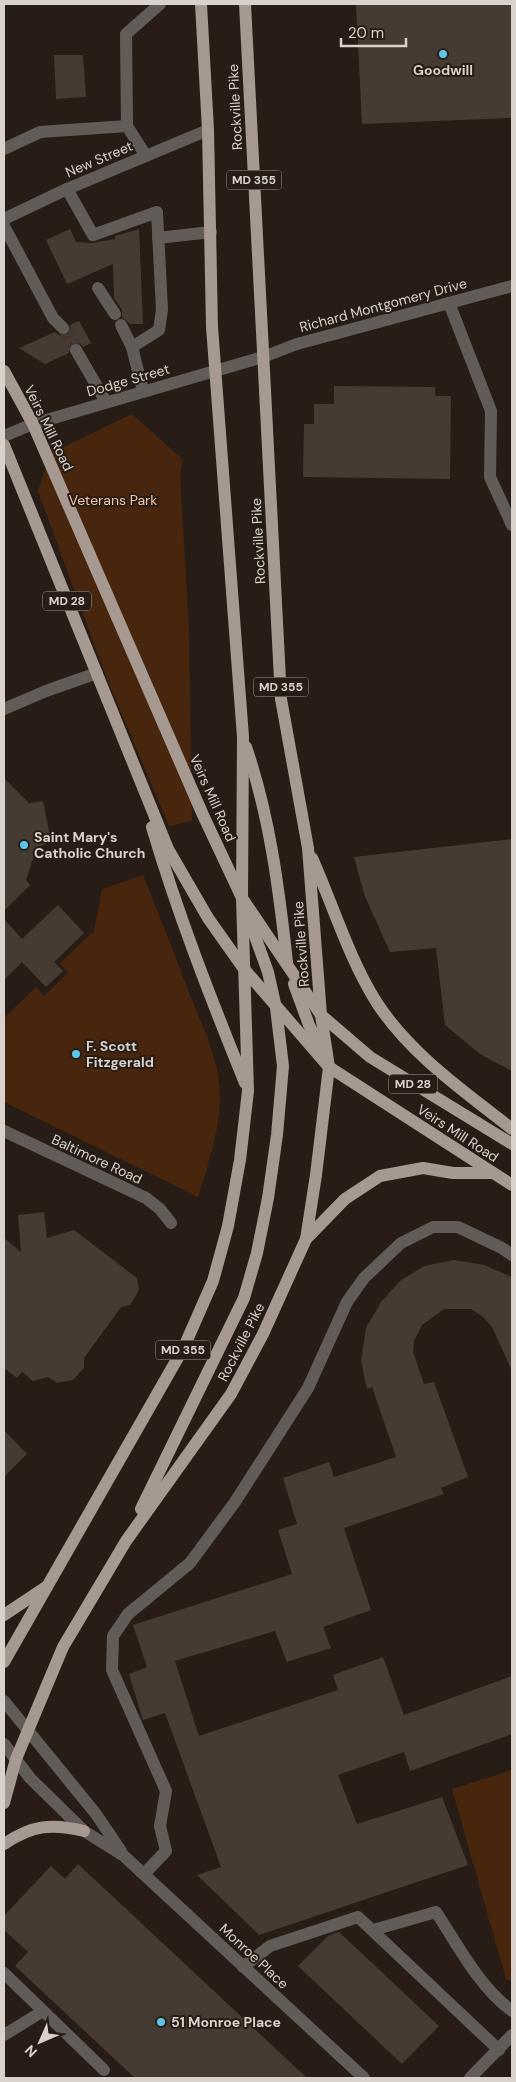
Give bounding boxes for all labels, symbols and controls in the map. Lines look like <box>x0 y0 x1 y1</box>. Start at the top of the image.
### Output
scale bar <box>341 15 406 47</box>
text: 20 m <box>348 23 384 43</box>
marker: Goodwill <box>437 48 449 60</box>
place label: Goodwill <box>413 61 473 79</box>
street label: Rockville Pike <box>224 64 246 150</box>
street label: New Street <box>63 137 135 181</box>
road number: MD 355 <box>226 170 282 190</box>
street label: Richard Montgomery Drive <box>297 274 469 336</box>
street label: Dodge Street <box>84 360 172 400</box>
street label: Veirs Mill Road <box>20 382 78 474</box>
park label: Veterans Park <box>69 491 157 509</box>
street label: Rockville Pike <box>247 498 269 584</box>
road number: MD 28 <box>43 592 91 610</box>
road number: MD 355 <box>254 678 308 696</box>
street label: Veirs Mill Road <box>186 752 240 844</box>
place label: Saint Mary's Catholic Church <box>34 828 145 862</box>
marker: Saint Mary's Catholic Church <box>18 839 30 851</box>
street label: Rockville Pike <box>289 900 313 987</box>
place label: F. Scott Fitzgerald <box>86 1037 154 1071</box>
marker: F. Scott Fitzgerald <box>70 1048 82 1060</box>
road number: MD 28 <box>389 1074 437 1094</box>
street label: Veirs Mill Road <box>414 1100 502 1166</box>
street label: Baltimore Road <box>49 1130 145 1188</box>
street label: Rockville Pike <box>213 1300 269 1384</box>
road number: MD 355 <box>156 1340 210 1360</box>
street label: Monroe Place <box>216 1919 292 1993</box>
place label: 51 Monroe Place <box>171 2013 281 2031</box>
marker: 51 Monroe Place <box>155 2016 167 2028</box>
north arrow <box>15 2017 65 2067</box>
text: N <box>21 2041 41 2061</box>

